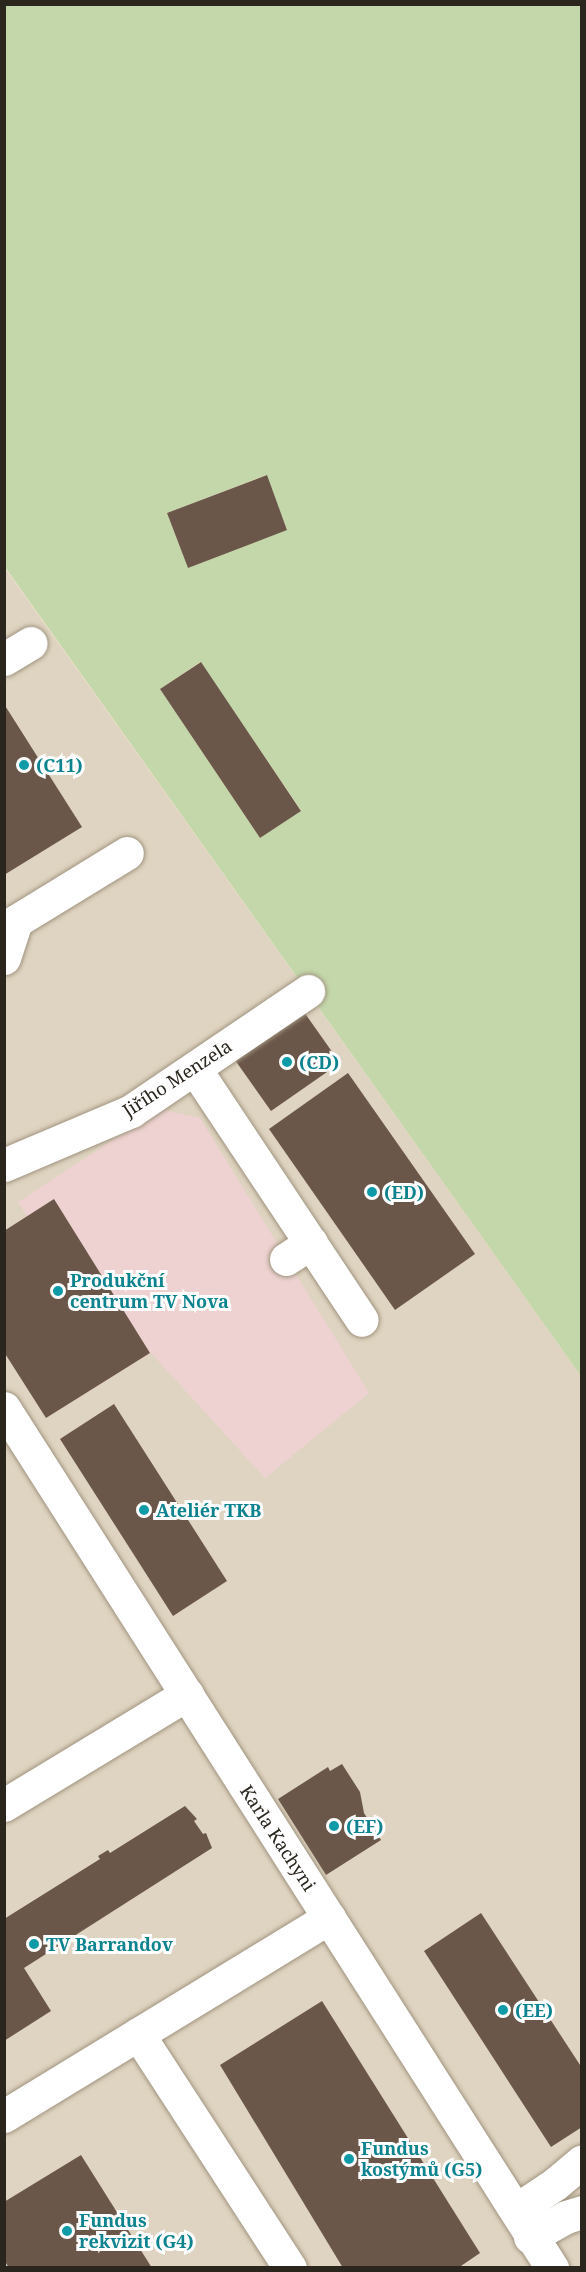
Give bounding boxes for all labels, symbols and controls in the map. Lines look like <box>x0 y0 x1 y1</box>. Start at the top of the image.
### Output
place label: (C11) <box>36 754 83 776</box>
marker: (C11) <box>17 758 31 772</box>
street label: Jiřího Menzela <box>118 1035 236 1121</box>
place label: (CD) <box>299 1051 339 1073</box>
marker: (CD) <box>280 1055 294 1069</box>
place label: (ED) <box>384 1181 424 1203</box>
marker: (ED) <box>365 1185 379 1199</box>
place label: Produkční centrum TV Nova <box>70 1270 229 1312</box>
marker: Produkční centrum TV Nova <box>51 1284 65 1298</box>
place label: Ateliér TKB <box>156 1499 261 1521</box>
marker: Ateliér TKB <box>137 1503 151 1517</box>
street label: Karla Kachyni <box>236 1781 320 1895</box>
place label: (EF) <box>346 1815 383 1837</box>
marker: (EF) <box>327 1819 341 1833</box>
place label: TV Barrandov <box>46 1933 173 1955</box>
marker: TV Barrandov <box>27 1937 41 1951</box>
place label: (EE) <box>515 1999 553 2021</box>
marker: (EE) <box>496 2003 510 2017</box>
place label: Fundus kostýmů (G5) <box>361 2138 482 2180</box>
marker: Fundus kostýmů (G5) <box>342 2152 356 2166</box>
place label: Fundus rekvizit (G4) <box>79 2210 194 2252</box>
marker: Fundus rekvizit (G4) <box>60 2224 74 2238</box>

